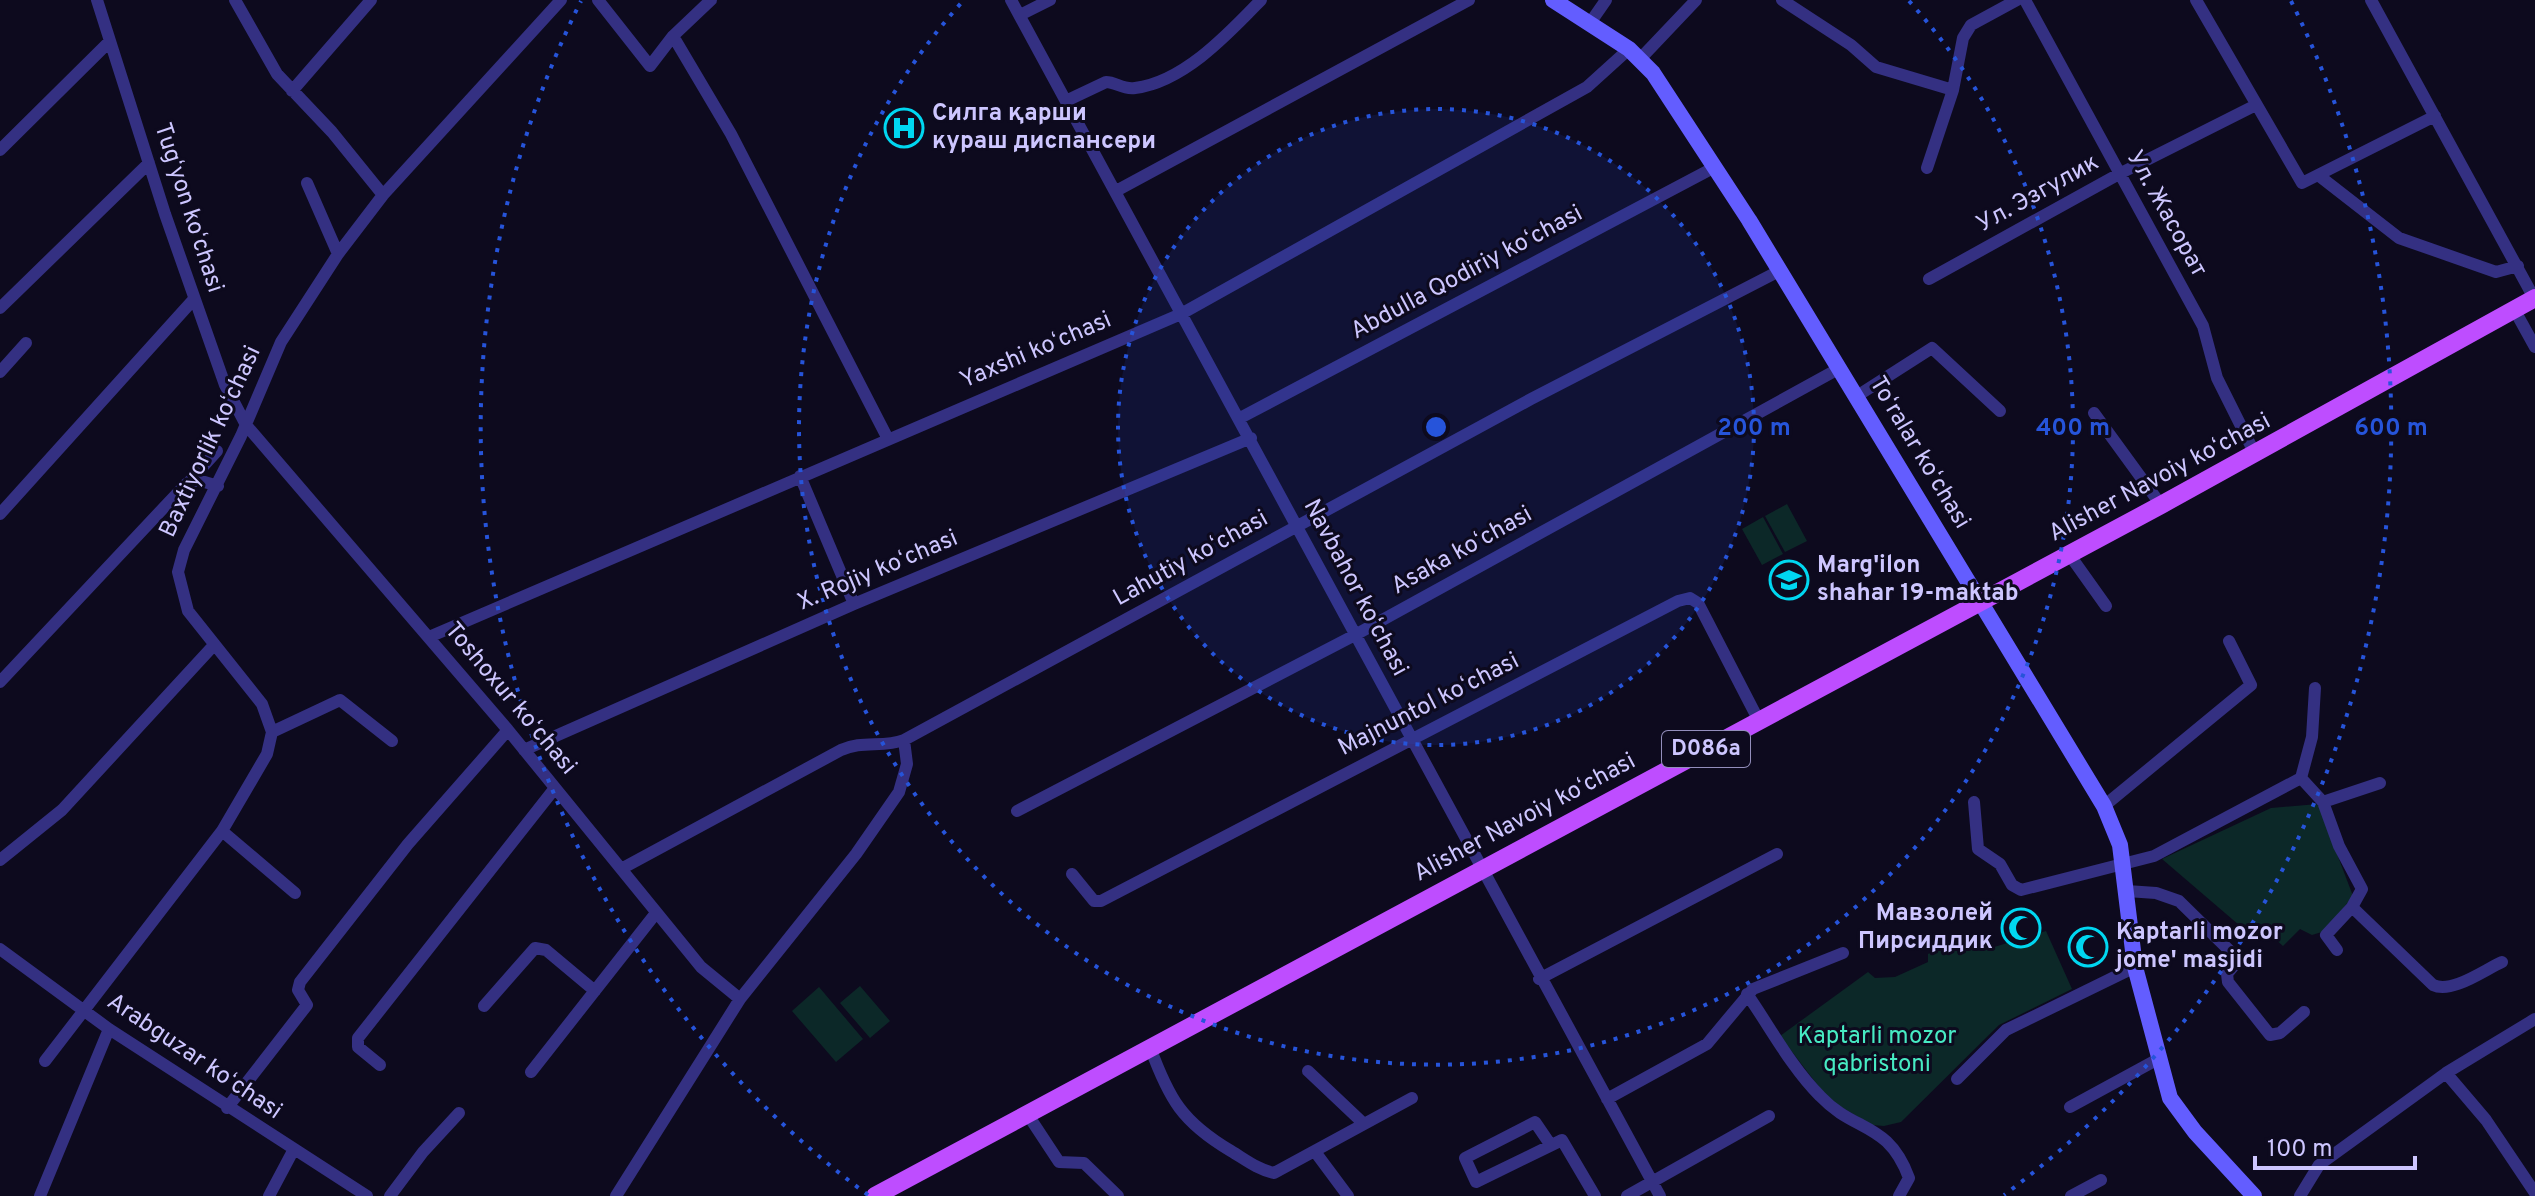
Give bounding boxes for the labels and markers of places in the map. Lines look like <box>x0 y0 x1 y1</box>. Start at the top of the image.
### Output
place label: Силга қарши кураш диспансери <box>932 99 1156 157</box>
hospital icon: Силга қарши кураш диспансери <box>883 107 925 149</box>
centre of rings <box>1422 413 1450 441</box>
place label: Marg'ilon shahar 19-maktab <box>1817 551 2019 609</box>
school or university icon: Marg'ilon shahar 19-maktab <box>1768 559 1810 601</box>
place label: Мавзолей Пирсиддик <box>1858 899 1993 957</box>
mosque icon: Мавзолей Пирсиддик <box>2000 907 2042 949</box>
place label: Kaptarli mozor jome' masjidi <box>2114 918 2283 976</box>
mosque icon: Kaptarli mozor jome' masjidi <box>2067 926 2109 968</box>

